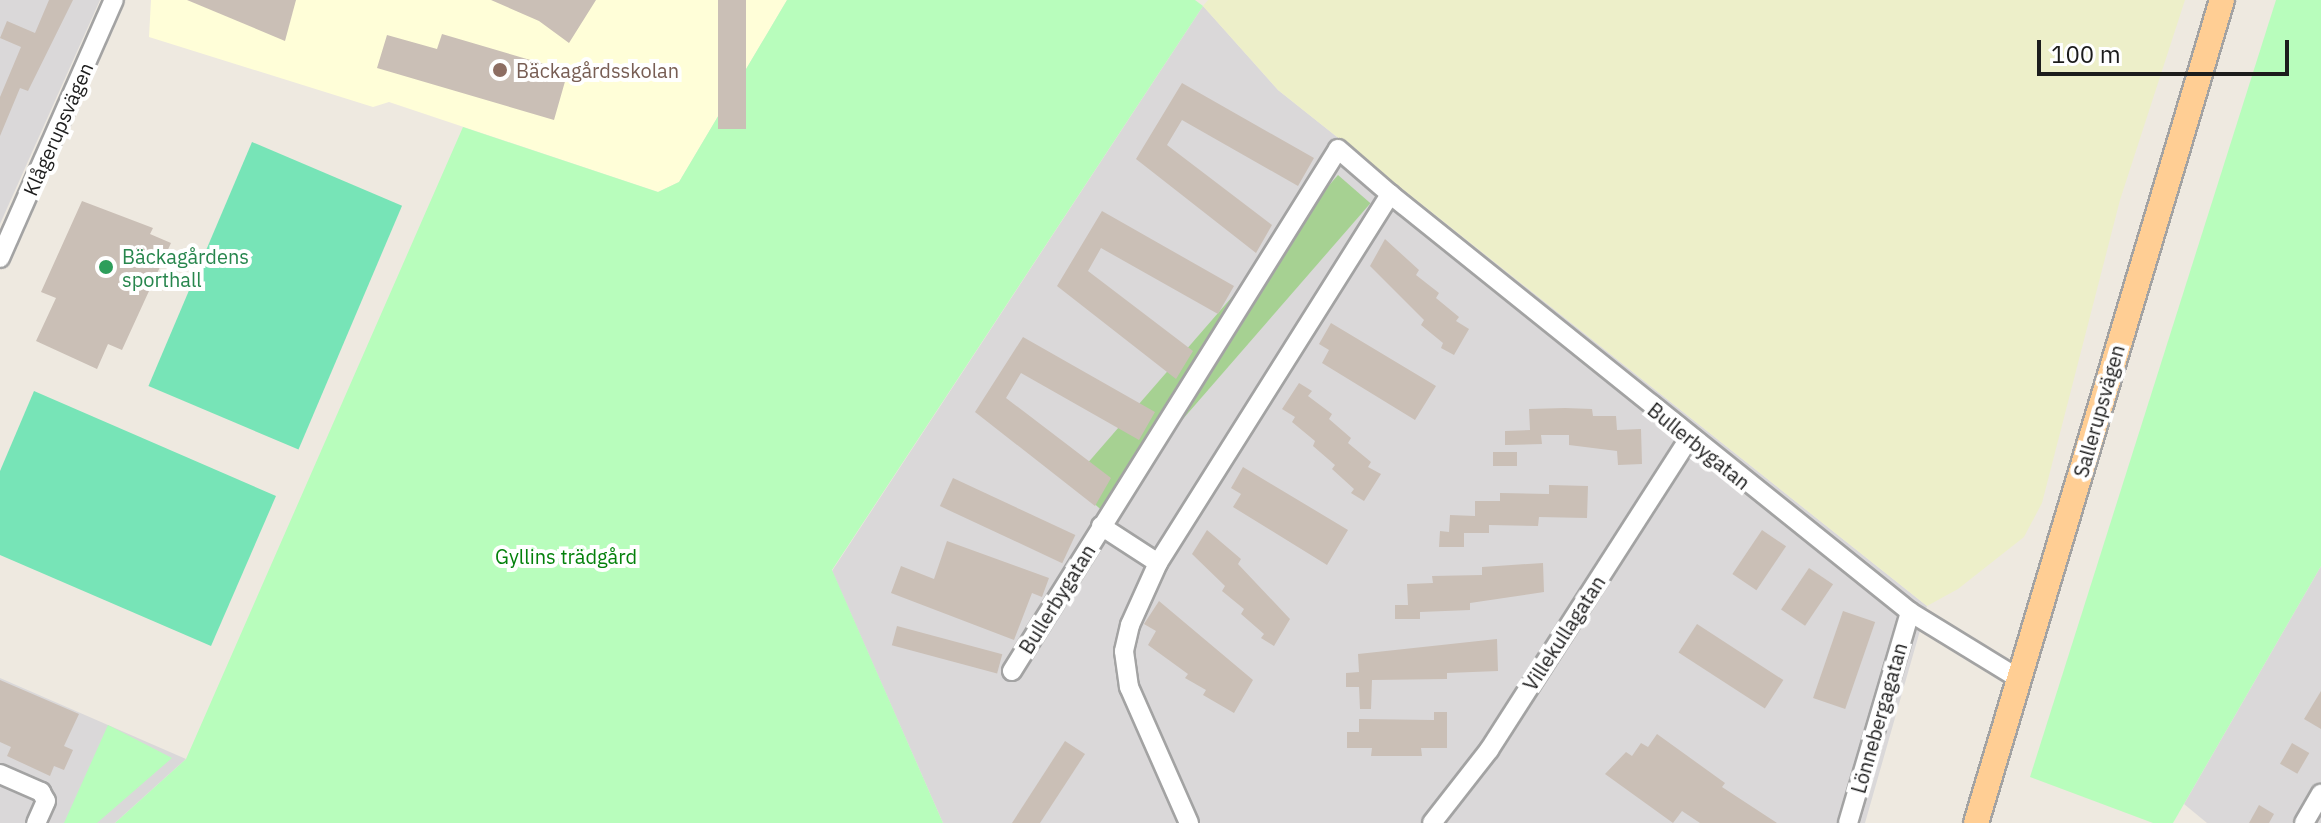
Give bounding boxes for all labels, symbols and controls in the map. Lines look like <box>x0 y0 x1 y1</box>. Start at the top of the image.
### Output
scale bar <box>2041 24 2293 74</box>
text: 100 m <box>2051 38 2121 70</box>
place label: Bäckagårdsskolan <box>516 58 679 82</box>
street label: Klågerupsvägen <box>18 59 98 199</box>
marker: Bäckagårdsskolan <box>491 61 509 79</box>
place label: Bäckagårdens sporthall <box>122 244 249 291</box>
marker: Bäckagårdens sporthall <box>97 258 115 276</box>
street label: Sallerupsvägen <box>2069 342 2129 480</box>
street label: Bullerbygatan <box>1643 397 1755 495</box>
street label: Bullerbygatan <box>1014 540 1100 658</box>
park label: Gyllins trädgård <box>495 544 637 568</box>
street label: Villekullagatan <box>1518 571 1610 695</box>
street label: Lönnebergagatan <box>1846 640 1912 796</box>

